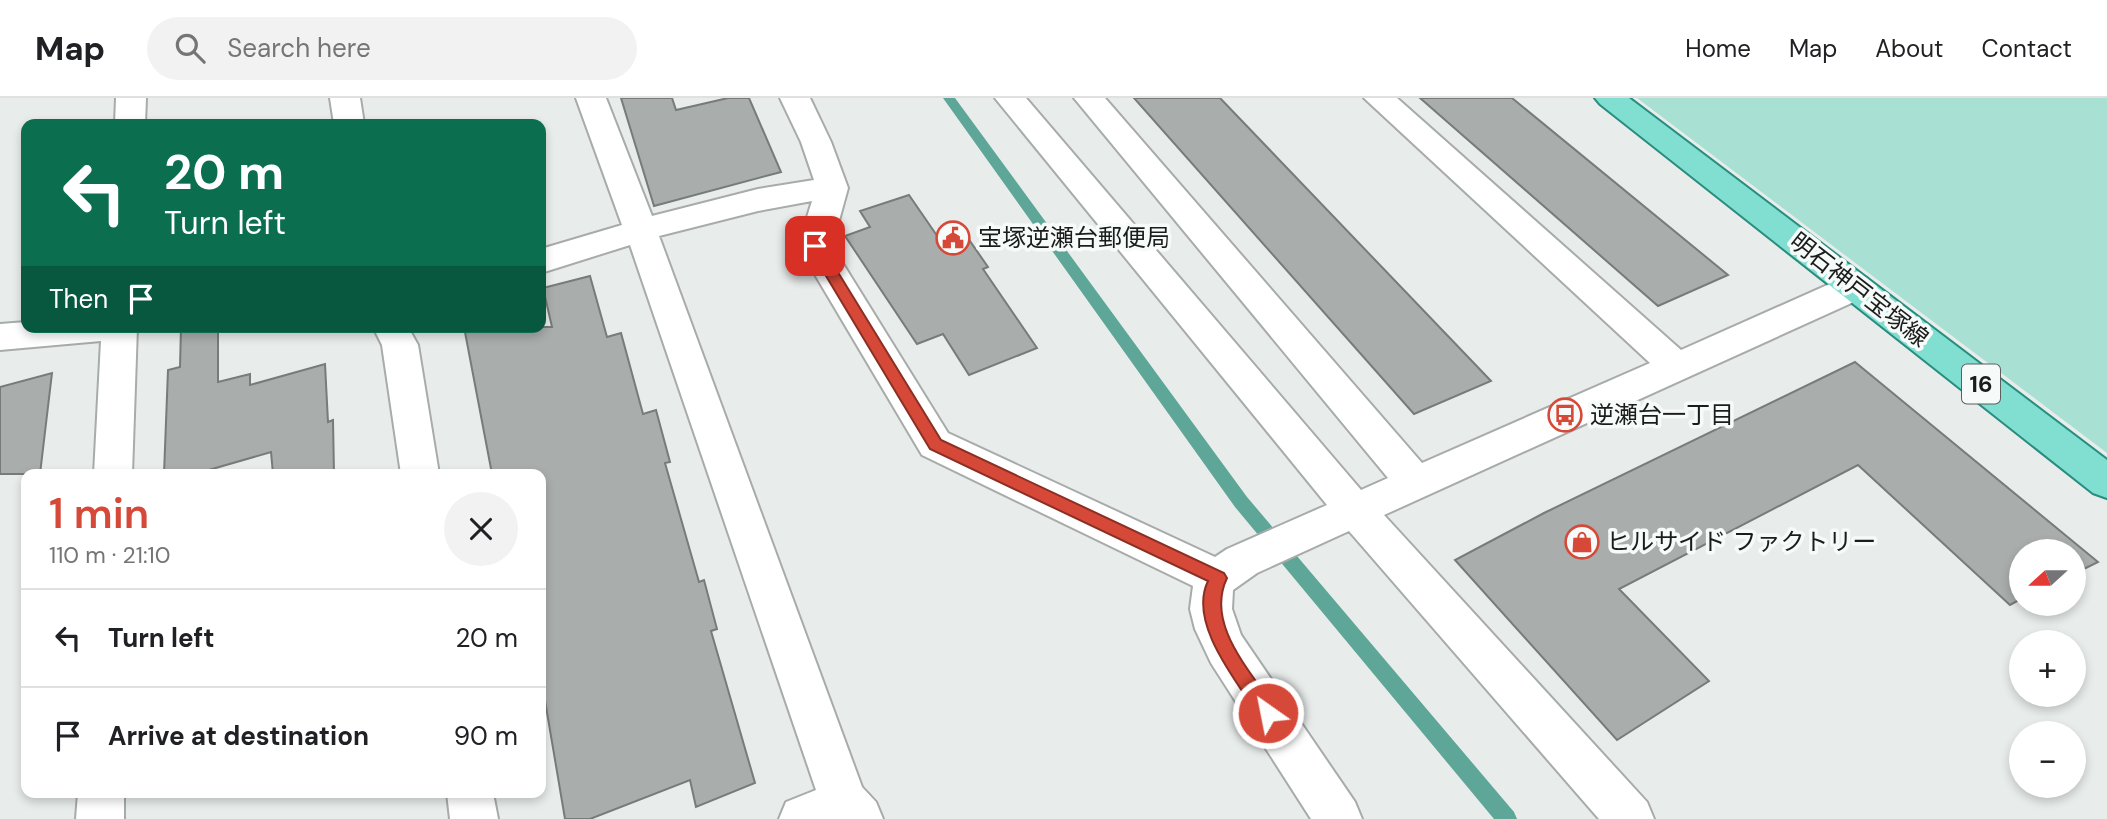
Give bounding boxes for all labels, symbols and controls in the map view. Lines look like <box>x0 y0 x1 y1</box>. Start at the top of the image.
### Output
search box <box>147 17 637 80</box>
text: Map <box>35 27 105 70</box>
icon: search <box>171 29 209 67</box>
text: Search here <box>227 31 371 65</box>
text: Home <box>1685 33 1751 64</box>
text: Map <box>1789 33 1837 64</box>
text: About <box>1875 33 1944 64</box>
text: Contact <box>1982 33 2072 64</box>
text: 20 m <box>164 140 284 204</box>
icon: left <box>49 147 140 238</box>
text: Turn left <box>164 202 286 244</box>
pin <box>785 216 845 276</box>
public building icon: 宝塚逆瀬台郵便局 <box>934 219 972 257</box>
place label: 宝塚逆瀬台郵便局 <box>978 222 1170 253</box>
street label: 明石神戸宝塚線 <box>1784 226 1935 354</box>
icon: arrive <box>796 227 834 265</box>
icon: arrive <box>122 280 160 318</box>
text: Then <box>49 282 108 316</box>
road number: 16 <box>1962 364 2000 404</box>
bus stop icon: 逆瀬台一丁目 <box>1546 396 1584 434</box>
place label: 逆瀬台一丁目 <box>1590 399 1734 430</box>
text: 1 min <box>49 486 149 541</box>
button: close <box>444 492 518 566</box>
shop icon: ヒルサイド ファクトリー <box>1563 523 1601 561</box>
place label: ヒルサイド ファクトリー <box>1606 526 1876 557</box>
north arrow <box>2009 539 2086 616</box>
map controls <box>2009 539 2086 798</box>
text: 110 m · 21:10 <box>49 540 170 570</box>
icon: left <box>49 619 87 657</box>
text: Turn left <box>108 621 215 655</box>
text: 20 m <box>455 621 518 655</box>
button: + <box>2009 630 2086 707</box>
position arrow <box>1231 676 1305 750</box>
icon: arrive <box>49 717 87 755</box>
text: Arrive at destination <box>108 719 369 753</box>
text: 90 m <box>454 719 518 753</box>
button: − <box>2009 721 2086 798</box>

